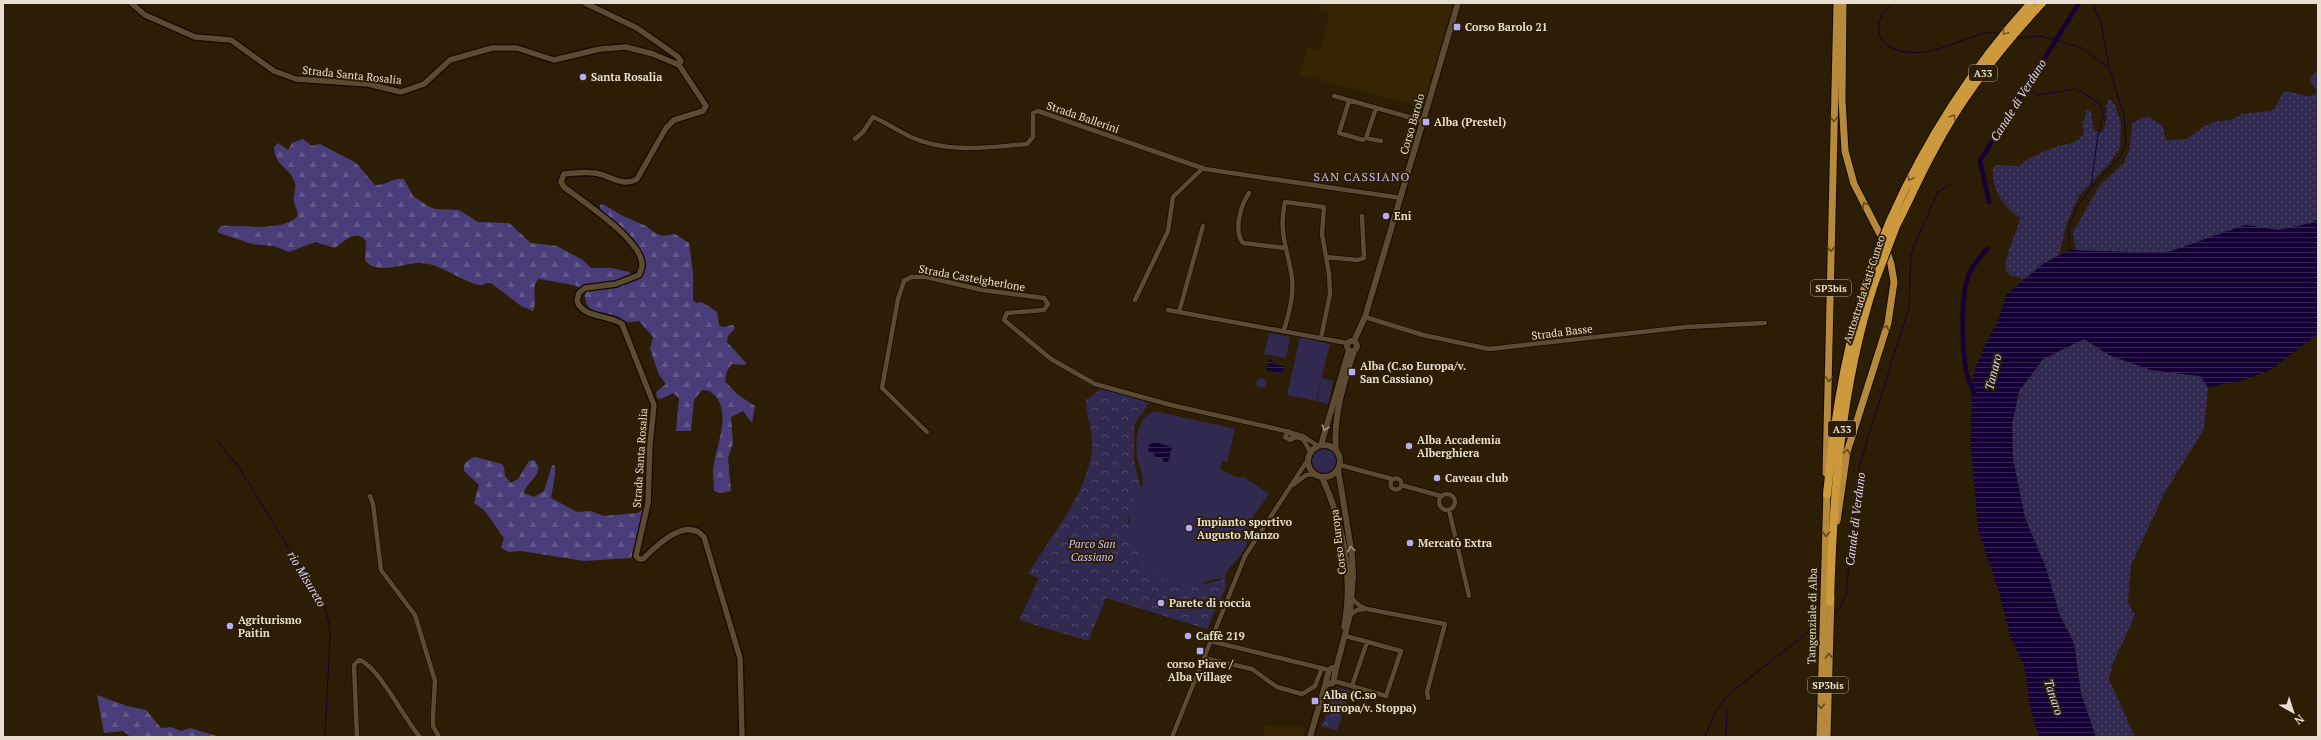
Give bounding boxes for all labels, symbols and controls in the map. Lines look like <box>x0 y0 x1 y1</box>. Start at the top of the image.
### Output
place label: Corso Barolo 21 <box>1465 20 1548 34</box>
marker: Corso Barolo 21 <box>1452 22 1462 32</box>
one-way arrow <box>2003 28 2010 35</box>
water label: Canale di Verduno <box>1987 56 2049 144</box>
street label: Strada Santa Rosalia <box>302 63 403 87</box>
road number: A33 <box>1969 65 1997 81</box>
place label: Santa Rosalia <box>591 70 662 84</box>
marker: Santa Rosalia <box>578 72 588 82</box>
street label: Corso Barolo <box>1397 92 1427 156</box>
street label: Strada Ballerini <box>1045 98 1121 136</box>
one-way arrow <box>1949 114 1956 121</box>
place label: Alba (Prestel) <box>1434 115 1506 129</box>
one-way arrow <box>1830 116 1839 122</box>
marker: Alba (Prestel) <box>1421 117 1431 127</box>
district label: SAN CASSIANO <box>1314 169 1410 184</box>
one-way arrow <box>1907 174 1915 182</box>
one-way arrow <box>1862 202 1869 209</box>
place label: Eni <box>1394 209 1412 223</box>
marker: Eni <box>1381 211 1391 221</box>
street label: Autostrada Asti-Cuneo <box>1840 233 1888 345</box>
one-way arrow <box>1827 246 1836 252</box>
street label: Strada Castelgherlone <box>918 262 1027 294</box>
road number: SP3bis <box>1811 280 1851 296</box>
street label: Strada Basse <box>1531 321 1594 343</box>
one-way arrow <box>1881 325 1890 332</box>
water label: Tanaro <box>1981 352 2005 392</box>
place label: Alba (C.so Europa/v. San Cassiano) <box>1360 359 1466 386</box>
marker: Alba (C.so Europa/v. San Cassiano) <box>1347 367 1357 377</box>
one-way arrow <box>1824 376 1833 382</box>
street label: Strada Santa Rosalia <box>630 407 650 508</box>
road number: A33 <box>1828 421 1856 437</box>
one-way arrow <box>1322 424 1330 431</box>
place label: Alba Accademia Alberghiera <box>1417 433 1501 460</box>
marker: Alba Accademia Alberghiera <box>1404 441 1414 451</box>
one-way arrow <box>1843 449 1851 455</box>
place label: Caveau club <box>1445 471 1509 485</box>
water label: Canale di Verduno <box>1842 471 1868 567</box>
marker: Caveau club <box>1432 473 1442 483</box>
street label: Corso Europa <box>1327 508 1349 575</box>
place label: Impianto sportivo Augusto Manzo <box>1197 515 1292 542</box>
marker: Impianto sportivo Augusto Manzo <box>1184 523 1194 533</box>
one-way arrow <box>1821 531 1830 537</box>
place label: Mercatò Extra <box>1418 536 1492 550</box>
park label: Parco San Cassiano <box>1067 537 1116 564</box>
marker: Mercatò Extra <box>1405 538 1415 548</box>
one-way arrow <box>1347 546 1356 552</box>
water label: rio Misureto <box>285 548 329 610</box>
street label: Tangenziale di Alba <box>1804 567 1820 664</box>
place label: Parete di roccia <box>1169 596 1251 610</box>
marker: Parete di roccia <box>1156 598 1166 608</box>
place label: Agriturismo Paitin <box>238 613 302 640</box>
marker: Agriturismo Paitin <box>225 621 235 631</box>
place label: Caffè 219 <box>1196 629 1245 643</box>
marker: Caffè 219 <box>1183 631 1193 641</box>
marker: corso Piave / Alba Village <box>1195 646 1205 656</box>
one-way arrow <box>1824 653 1833 659</box>
place label: corso Piave / Alba Village <box>1167 657 1234 684</box>
road number: SP3bis <box>1808 677 1848 693</box>
water label: Tanaro <box>2041 677 2067 717</box>
place label: Alba (C.so Europa/v. Stoppa) <box>1323 688 1416 715</box>
north arrow <box>2273 692 2313 732</box>
marker: Alba (C.so Europa/v. Stoppa) <box>1310 696 1320 706</box>
one-way arrow <box>1817 703 1825 709</box>
text: N <box>2291 712 2307 728</box>

